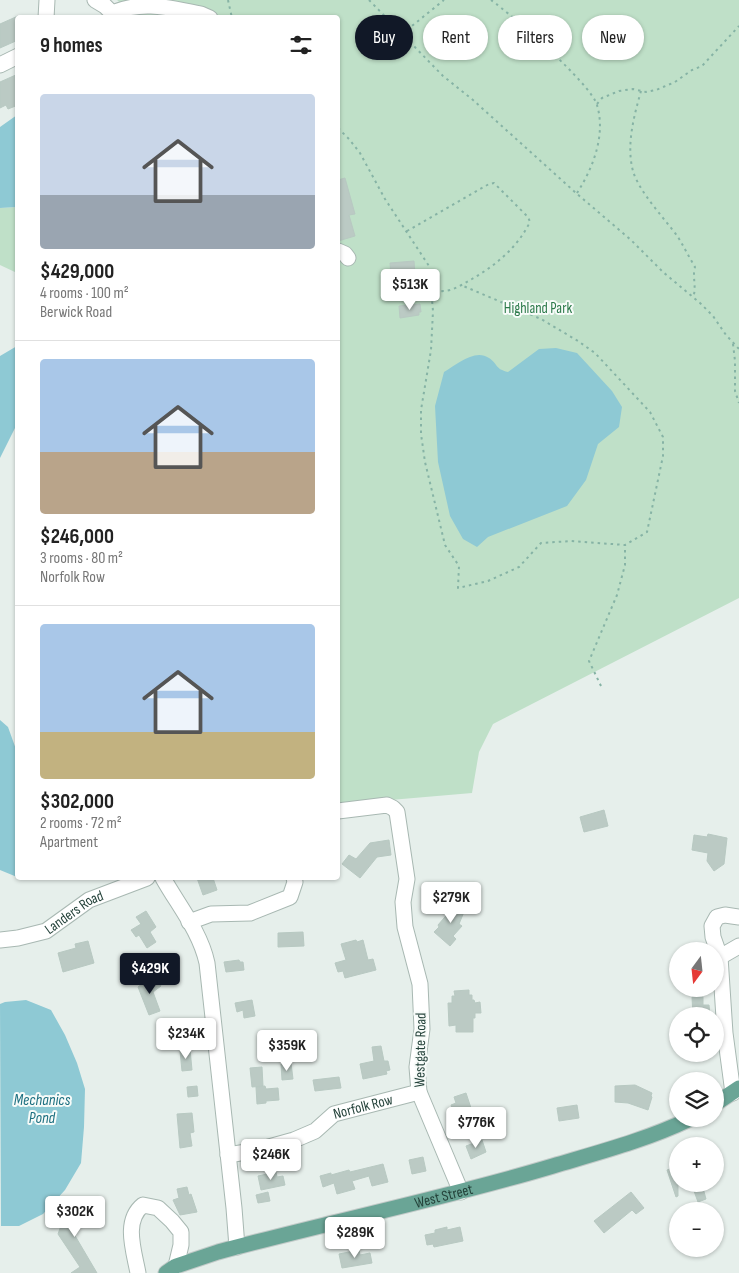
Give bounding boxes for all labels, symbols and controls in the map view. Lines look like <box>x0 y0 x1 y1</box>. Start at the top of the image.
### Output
chip: Buy <box>355 15 413 60</box>
chip: Rent <box>423 15 488 60</box>
chip: Filters <box>498 15 572 60</box>
chip: New <box>582 15 644 60</box>
icon: filters <box>287 31 315 59</box>
text: 9 homes <box>40 33 103 58</box>
icon: home <box>133 126 223 216</box>
text: $429,000 <box>40 259 114 284</box>
pin: $513K <box>375 268 445 311</box>
text: $513K <box>392 275 428 294</box>
text: 4 rooms · 100 m² <box>40 284 129 303</box>
park label: Highland Park <box>504 299 572 318</box>
text: Berwick Road <box>40 303 112 322</box>
icon: home <box>133 392 223 482</box>
text: $246,000 <box>40 524 114 549</box>
text: 3 rooms · 80 m² <box>40 549 123 568</box>
text: Norfolk Row <box>40 568 105 587</box>
icon: home <box>133 657 223 747</box>
text: $302,000 <box>40 789 114 814</box>
text: 2 rooms · 72 m² <box>40 814 122 833</box>
text: Apartment <box>40 833 98 852</box>
pin: $279K <box>416 882 486 924</box>
street label: Landers Road <box>41 886 106 939</box>
text: $279K <box>432 888 470 907</box>
north arrow <box>669 942 724 998</box>
map controls <box>669 942 724 1257</box>
pin: $429K <box>115 952 185 995</box>
text: $429K <box>131 959 169 978</box>
button: locate <box>669 1007 724 1062</box>
street label: Westgate Road <box>410 1012 431 1088</box>
pin: $234K <box>151 1018 221 1060</box>
text: $234K <box>167 1024 205 1043</box>
pin: $359K <box>252 1030 322 1072</box>
text: $359K <box>268 1036 306 1055</box>
button: layers <box>669 1072 724 1127</box>
street label: Norfolk Row <box>331 1090 395 1124</box>
water label: Mechanics Pond <box>14 1091 71 1128</box>
pin: $776K <box>441 1106 511 1149</box>
text: $776K <box>457 1113 495 1132</box>
button: + <box>669 1137 724 1192</box>
pin: $246K <box>236 1138 306 1181</box>
text: $246K <box>252 1145 290 1164</box>
street label: West Street <box>413 1180 475 1213</box>
pin: $302K <box>40 1196 110 1238</box>
text: $302K <box>56 1202 94 1221</box>
button: − <box>669 1202 724 1257</box>
pin: $289K <box>320 1216 390 1259</box>
text: $289K <box>336 1223 374 1242</box>

